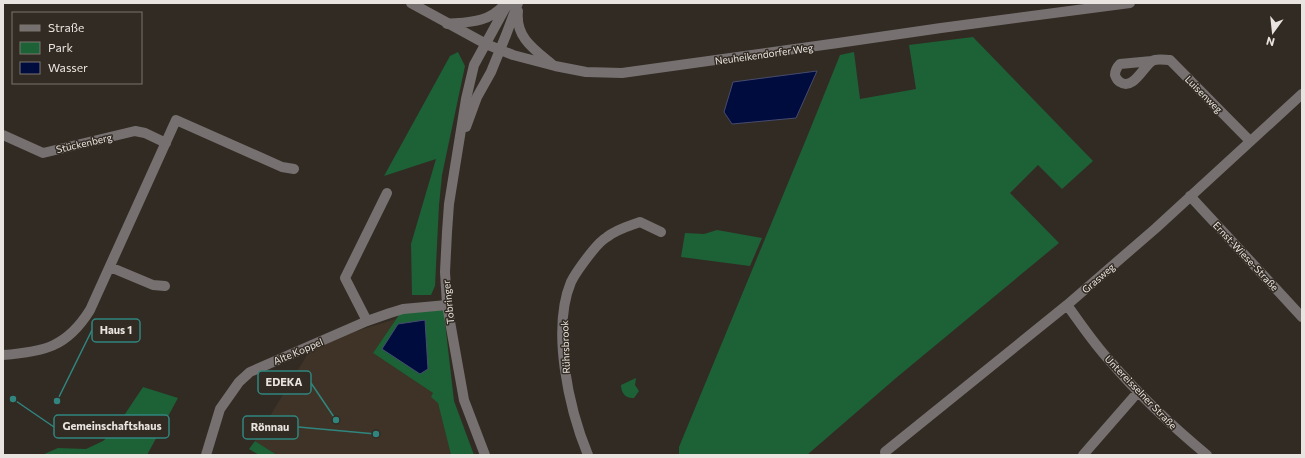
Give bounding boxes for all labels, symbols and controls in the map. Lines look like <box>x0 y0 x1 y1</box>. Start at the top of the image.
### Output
legend <box>12 12 142 84</box>
north arrow <box>1253 12 1293 52</box>
text: Straße <box>48 20 84 34</box>
text: N <box>1265 35 1276 49</box>
text: Park <box>48 40 74 54</box>
street label: Neuheikendorfer Weg <box>714 41 814 67</box>
text: Wasser <box>48 60 88 74</box>
street label: Luisenweg <box>1183 73 1226 116</box>
street label: Stückenberg <box>55 131 114 155</box>
street label: Ernst-Wiese-Straße <box>1211 219 1281 293</box>
street label: Grasweg <box>1079 260 1117 295</box>
street label: Tobringer <box>440 279 456 325</box>
callout: Haus 1 <box>92 319 140 342</box>
street label: Rührsbrook <box>558 320 572 374</box>
text: Haus 1 <box>100 323 132 336</box>
street label: Alte Koppel <box>271 335 325 367</box>
street label: Untereisselner Straße <box>1103 353 1179 431</box>
callout: EDEKA <box>258 371 311 394</box>
text: EDEKA <box>266 375 302 388</box>
callout: Gemeinschaftshaus <box>54 415 169 438</box>
callout: Rönnau <box>243 416 298 439</box>
text: Gemeinschaftshaus <box>62 419 162 432</box>
text: Rönnau <box>251 420 289 433</box>

